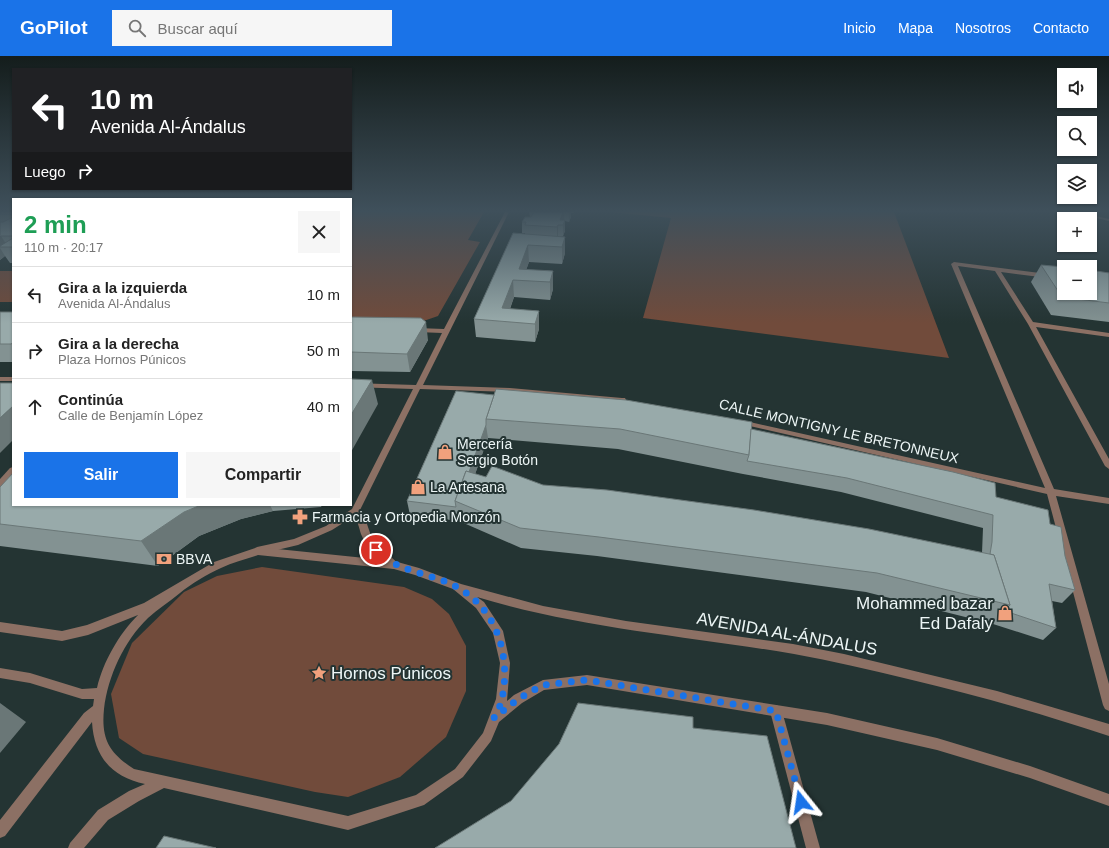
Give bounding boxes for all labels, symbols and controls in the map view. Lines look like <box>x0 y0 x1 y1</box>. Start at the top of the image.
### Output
search box <box>112 10 392 46</box>
text: GoPilot <box>20 17 88 38</box>
icon: search <box>126 17 148 39</box>
text: Buscar aquí <box>158 20 238 37</box>
text: Inicio <box>843 20 876 36</box>
text: Mapa <box>898 20 933 36</box>
text: Nosotros <box>955 20 1011 36</box>
text: Contacto <box>1033 20 1089 36</box>
map controls <box>1057 68 1097 300</box>
button: sound <box>1057 68 1097 108</box>
icon: left <box>24 84 76 136</box>
text: 10 m <box>90 84 154 115</box>
button: search <box>1057 116 1097 156</box>
text: Avenida Al-Ándalus <box>90 117 246 137</box>
icon: right <box>74 160 96 182</box>
text: Luego <box>24 163 66 180</box>
button: layers <box>1057 164 1097 204</box>
text: 2 min <box>24 211 87 238</box>
button: close <box>298 211 340 253</box>
button: + <box>1057 212 1097 252</box>
text: 110 m · 20:17 <box>24 240 103 255</box>
button: − <box>1057 260 1097 300</box>
text: Gira a la izquierda <box>58 279 187 296</box>
icon: left <box>24 284 46 306</box>
text: 10 m <box>307 286 340 303</box>
text: Avenida Al-Ándalus <box>58 296 171 311</box>
text: Gira a la derecha <box>58 335 179 352</box>
icon: right <box>24 340 46 362</box>
text: 50 m <box>307 342 340 359</box>
text: Plaza Hornos Púnicos <box>58 352 186 367</box>
text: Continúa <box>58 391 123 408</box>
icon: ahead <box>24 396 46 418</box>
street label: CALLE MONTIGNY LE BRETONNEUX <box>718 396 961 467</box>
text: 40 m <box>307 398 340 415</box>
text: Calle de Benjamín López <box>58 408 203 423</box>
place label: Mercería Sergio Botón <box>457 436 538 468</box>
shop icon: Mercería Sergio Botón <box>436 443 454 461</box>
button: Salir <box>24 452 178 498</box>
button: Compartir <box>186 452 340 498</box>
shop icon: La Artesana <box>409 478 427 496</box>
place label: La Artesana <box>430 479 505 495</box>
pharmacy icon: Farmacia y Ortopedia Monzón <box>291 508 309 526</box>
place label: Farmacia y Ortopedia Monzón <box>312 509 500 525</box>
pin <box>359 533 393 567</box>
icon: arrive <box>365 539 387 561</box>
bank icon: BBVA <box>155 550 173 568</box>
place label: BBVA <box>176 551 213 567</box>
place label: Mohammed bazar Ed Dafaly <box>856 594 993 633</box>
shop icon: Mohammed bazar Ed Dafaly <box>996 604 1014 622</box>
street label: AVENIDA AL-ÁNDALUS <box>695 609 879 659</box>
place icon: Hornos Púnicos <box>310 664 328 682</box>
place label: Hornos Púnicos <box>331 664 451 683</box>
position arrow <box>780 781 822 823</box>

